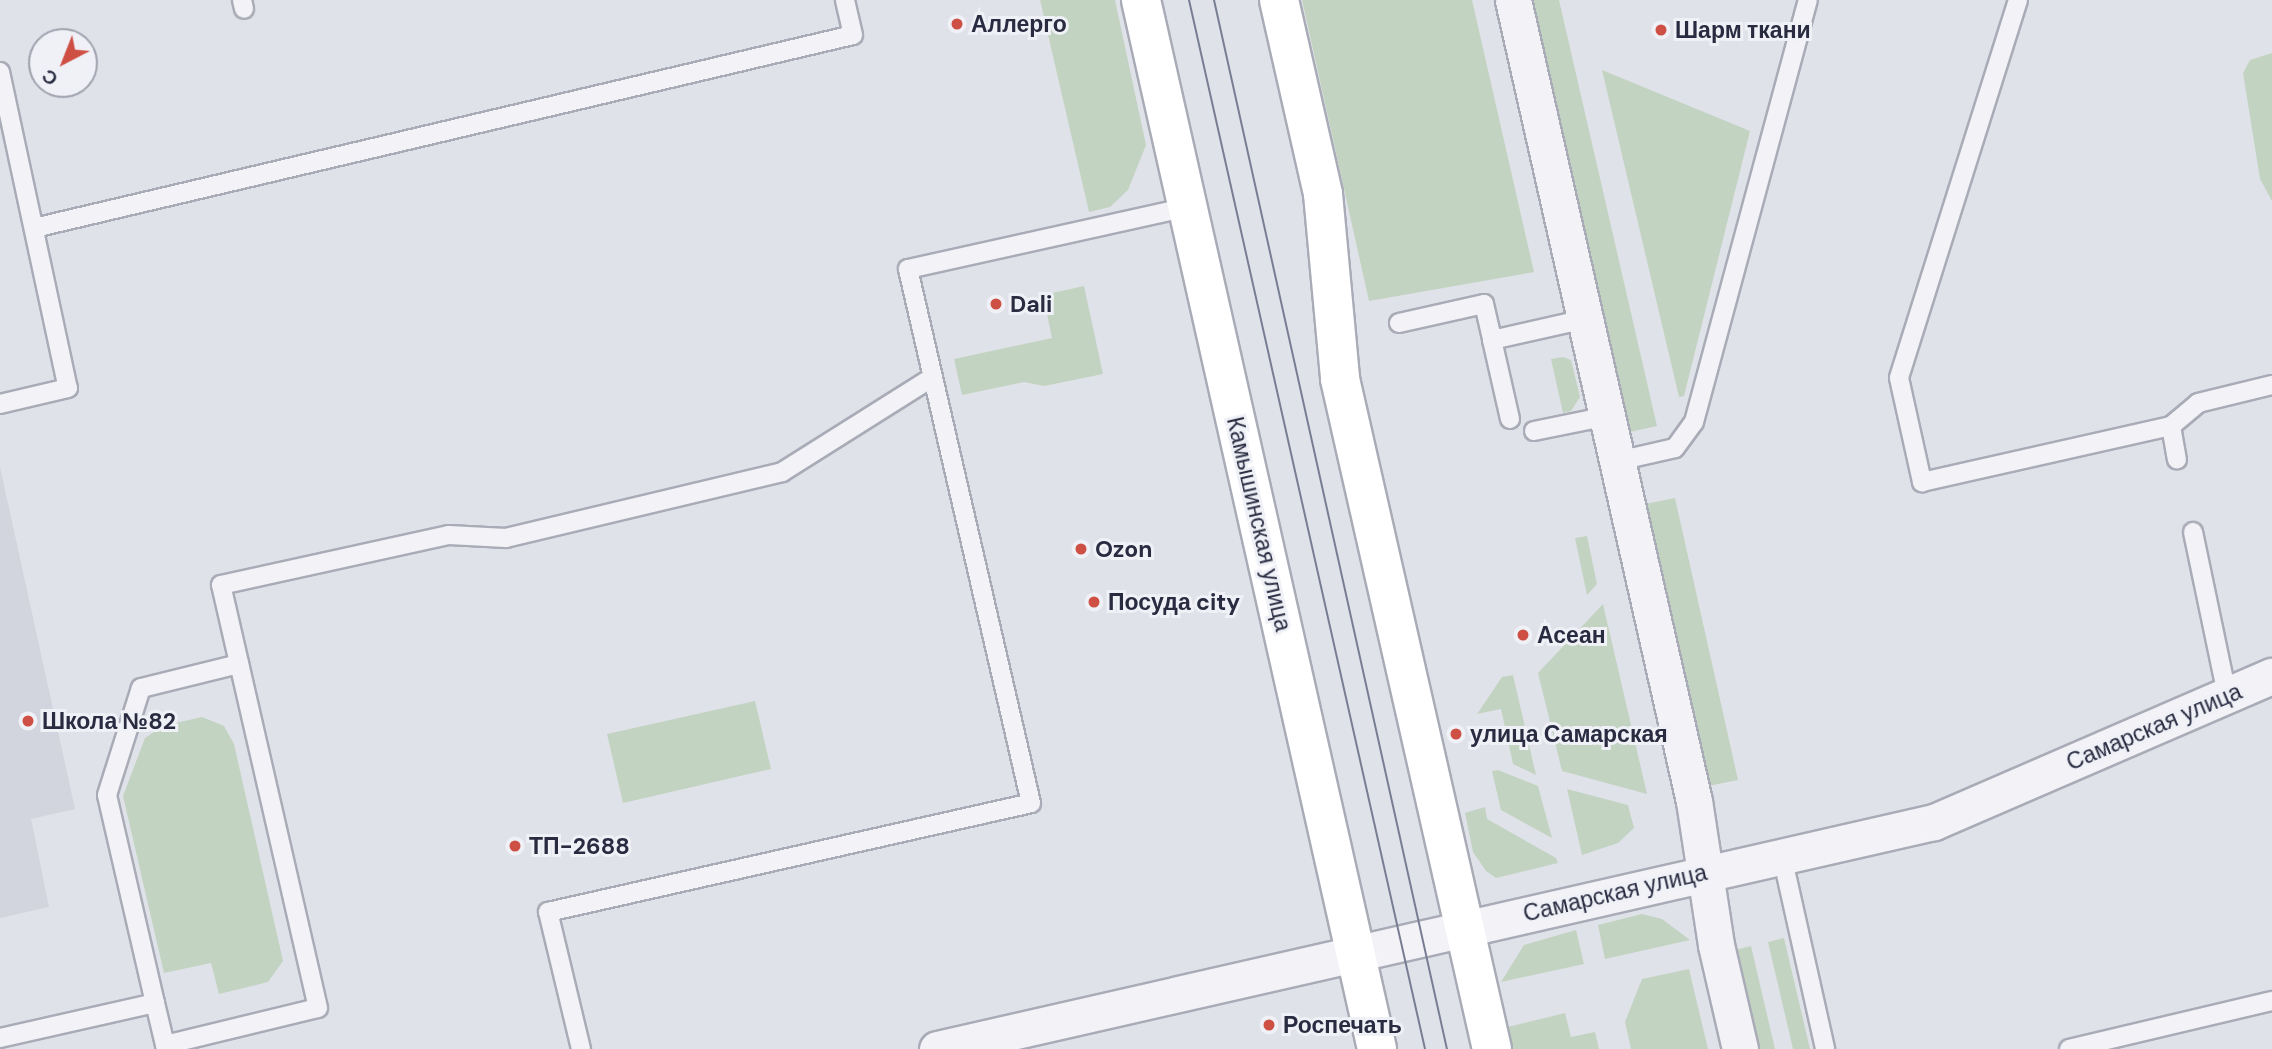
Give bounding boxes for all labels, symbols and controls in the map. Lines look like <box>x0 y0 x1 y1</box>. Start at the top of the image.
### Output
place label: Аллерго <box>971 10 1067 38</box>
marker: Аллерго <box>949 16 965 32</box>
place label: Шарм ткани <box>1675 16 1811 44</box>
marker: Шарм ткани <box>1653 22 1669 38</box>
north arrow <box>28 28 98 98</box>
text: С <box>36 64 63 91</box>
place label: Dali <box>1010 290 1052 318</box>
marker: Dali <box>988 296 1004 312</box>
street label: Камышинская улица <box>1221 414 1297 634</box>
place label: Ozon <box>1095 535 1153 563</box>
marker: Ozon <box>1073 541 1089 557</box>
place label: Посуда city <box>1108 588 1240 616</box>
marker: Посуда city <box>1086 594 1102 610</box>
place label: Асеан <box>1537 621 1606 649</box>
marker: Асеан <box>1515 627 1531 643</box>
street label: Самарская улица <box>2062 678 2246 776</box>
place label: Школа №82 <box>42 707 176 735</box>
marker: Школа №82 <box>20 713 36 729</box>
place label: улица Самарская <box>1470 720 1668 748</box>
marker: улица Самарская <box>1448 726 1464 742</box>
place label: ТП-2688 <box>529 832 630 860</box>
marker: ТП-2688 <box>507 838 523 854</box>
street label: Самарская улица <box>1520 858 1710 928</box>
place label: Роспечать <box>1283 1011 1402 1039</box>
marker: Роспечать <box>1261 1017 1277 1033</box>

